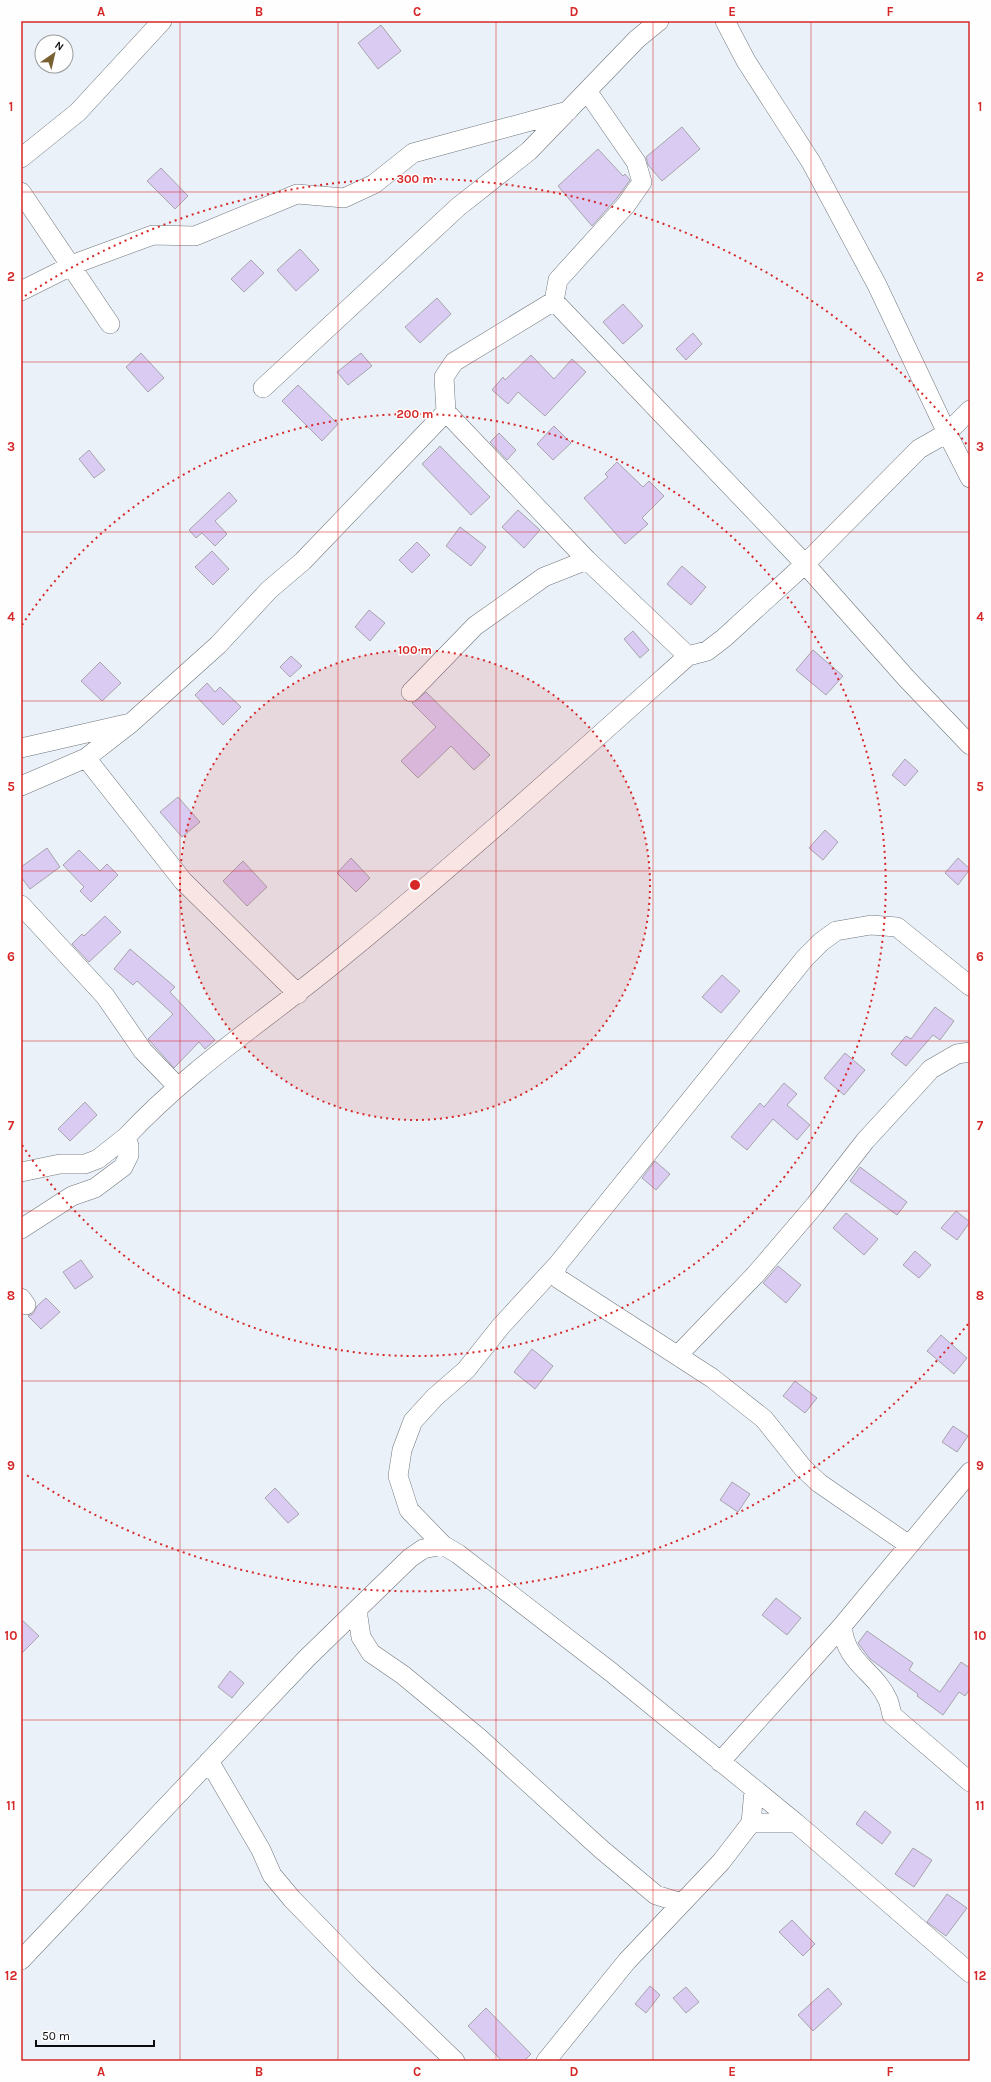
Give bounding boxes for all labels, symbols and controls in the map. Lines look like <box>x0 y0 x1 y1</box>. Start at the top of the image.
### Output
text: A <box>97 4 105 19</box>
text: B <box>255 4 263 19</box>
text: C <box>413 4 421 19</box>
text: D <box>570 4 579 19</box>
text: E <box>728 4 736 19</box>
text: F <box>886 4 894 19</box>
north arrow <box>34 34 74 74</box>
text: N <box>52 39 66 54</box>
text: 1 <box>9 99 13 114</box>
text: 1 <box>978 99 982 114</box>
text: 300 m <box>396 172 434 186</box>
text: 2 <box>7 269 15 284</box>
text: 2 <box>976 269 984 284</box>
text: 200 m <box>397 407 433 421</box>
text: 3 <box>7 439 15 454</box>
text: 3 <box>976 439 984 454</box>
text: 4 <box>7 609 15 624</box>
text: 4 <box>976 609 984 624</box>
text: 100 m <box>398 643 432 657</box>
text: 5 <box>7 779 15 794</box>
text: 5 <box>976 779 984 794</box>
centre of rings <box>408 878 422 892</box>
text: 6 <box>7 949 15 964</box>
text: 6 <box>976 949 984 964</box>
text: 7 <box>8 1118 15 1133</box>
text: 7 <box>977 1118 984 1133</box>
text: 8 <box>7 1288 15 1303</box>
text: 8 <box>976 1288 984 1303</box>
text: 9 <box>7 1458 15 1473</box>
text: 9 <box>976 1458 984 1473</box>
text: 10 <box>5 1628 17 1643</box>
text: 10 <box>974 1628 986 1643</box>
text: 11 <box>6 1798 16 1813</box>
text: 11 <box>975 1798 985 1813</box>
text: 12 <box>5 1968 17 1983</box>
text: 12 <box>974 1968 986 1983</box>
scale bar <box>36 2022 154 2048</box>
text: 50 m <box>42 2029 70 2043</box>
text: A <box>97 2064 105 2079</box>
text: B <box>255 2064 263 2079</box>
text: C <box>413 2064 421 2079</box>
text: D <box>570 2064 579 2079</box>
text: E <box>728 2064 736 2079</box>
text: F <box>886 2064 894 2079</box>

